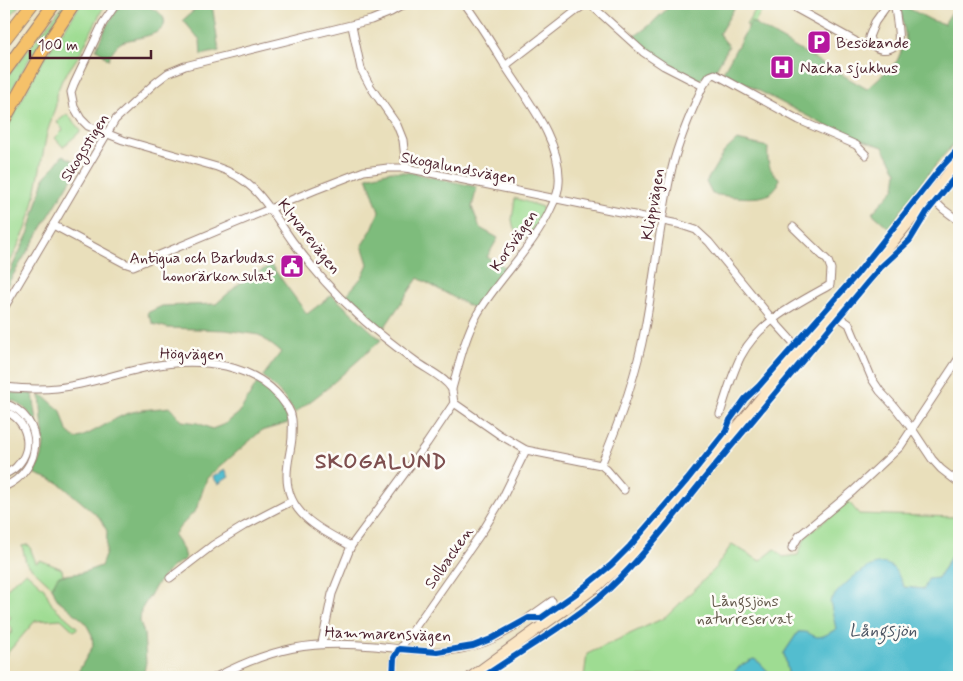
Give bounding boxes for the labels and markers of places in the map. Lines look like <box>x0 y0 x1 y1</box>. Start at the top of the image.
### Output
parking icon: Besökande <box>806 29 832 55</box>
place label: Besökande <box>836 33 909 54</box>
hospital icon: Nacka sjukhus <box>769 54 795 80</box>
place label: Nacka sjukhus <box>800 58 898 79</box>
place label: Antigua och Barbudas honorärkonsulat <box>129 248 274 287</box>
public building icon: Antigua och Barbudas honorärkonsulat <box>279 253 305 279</box>

